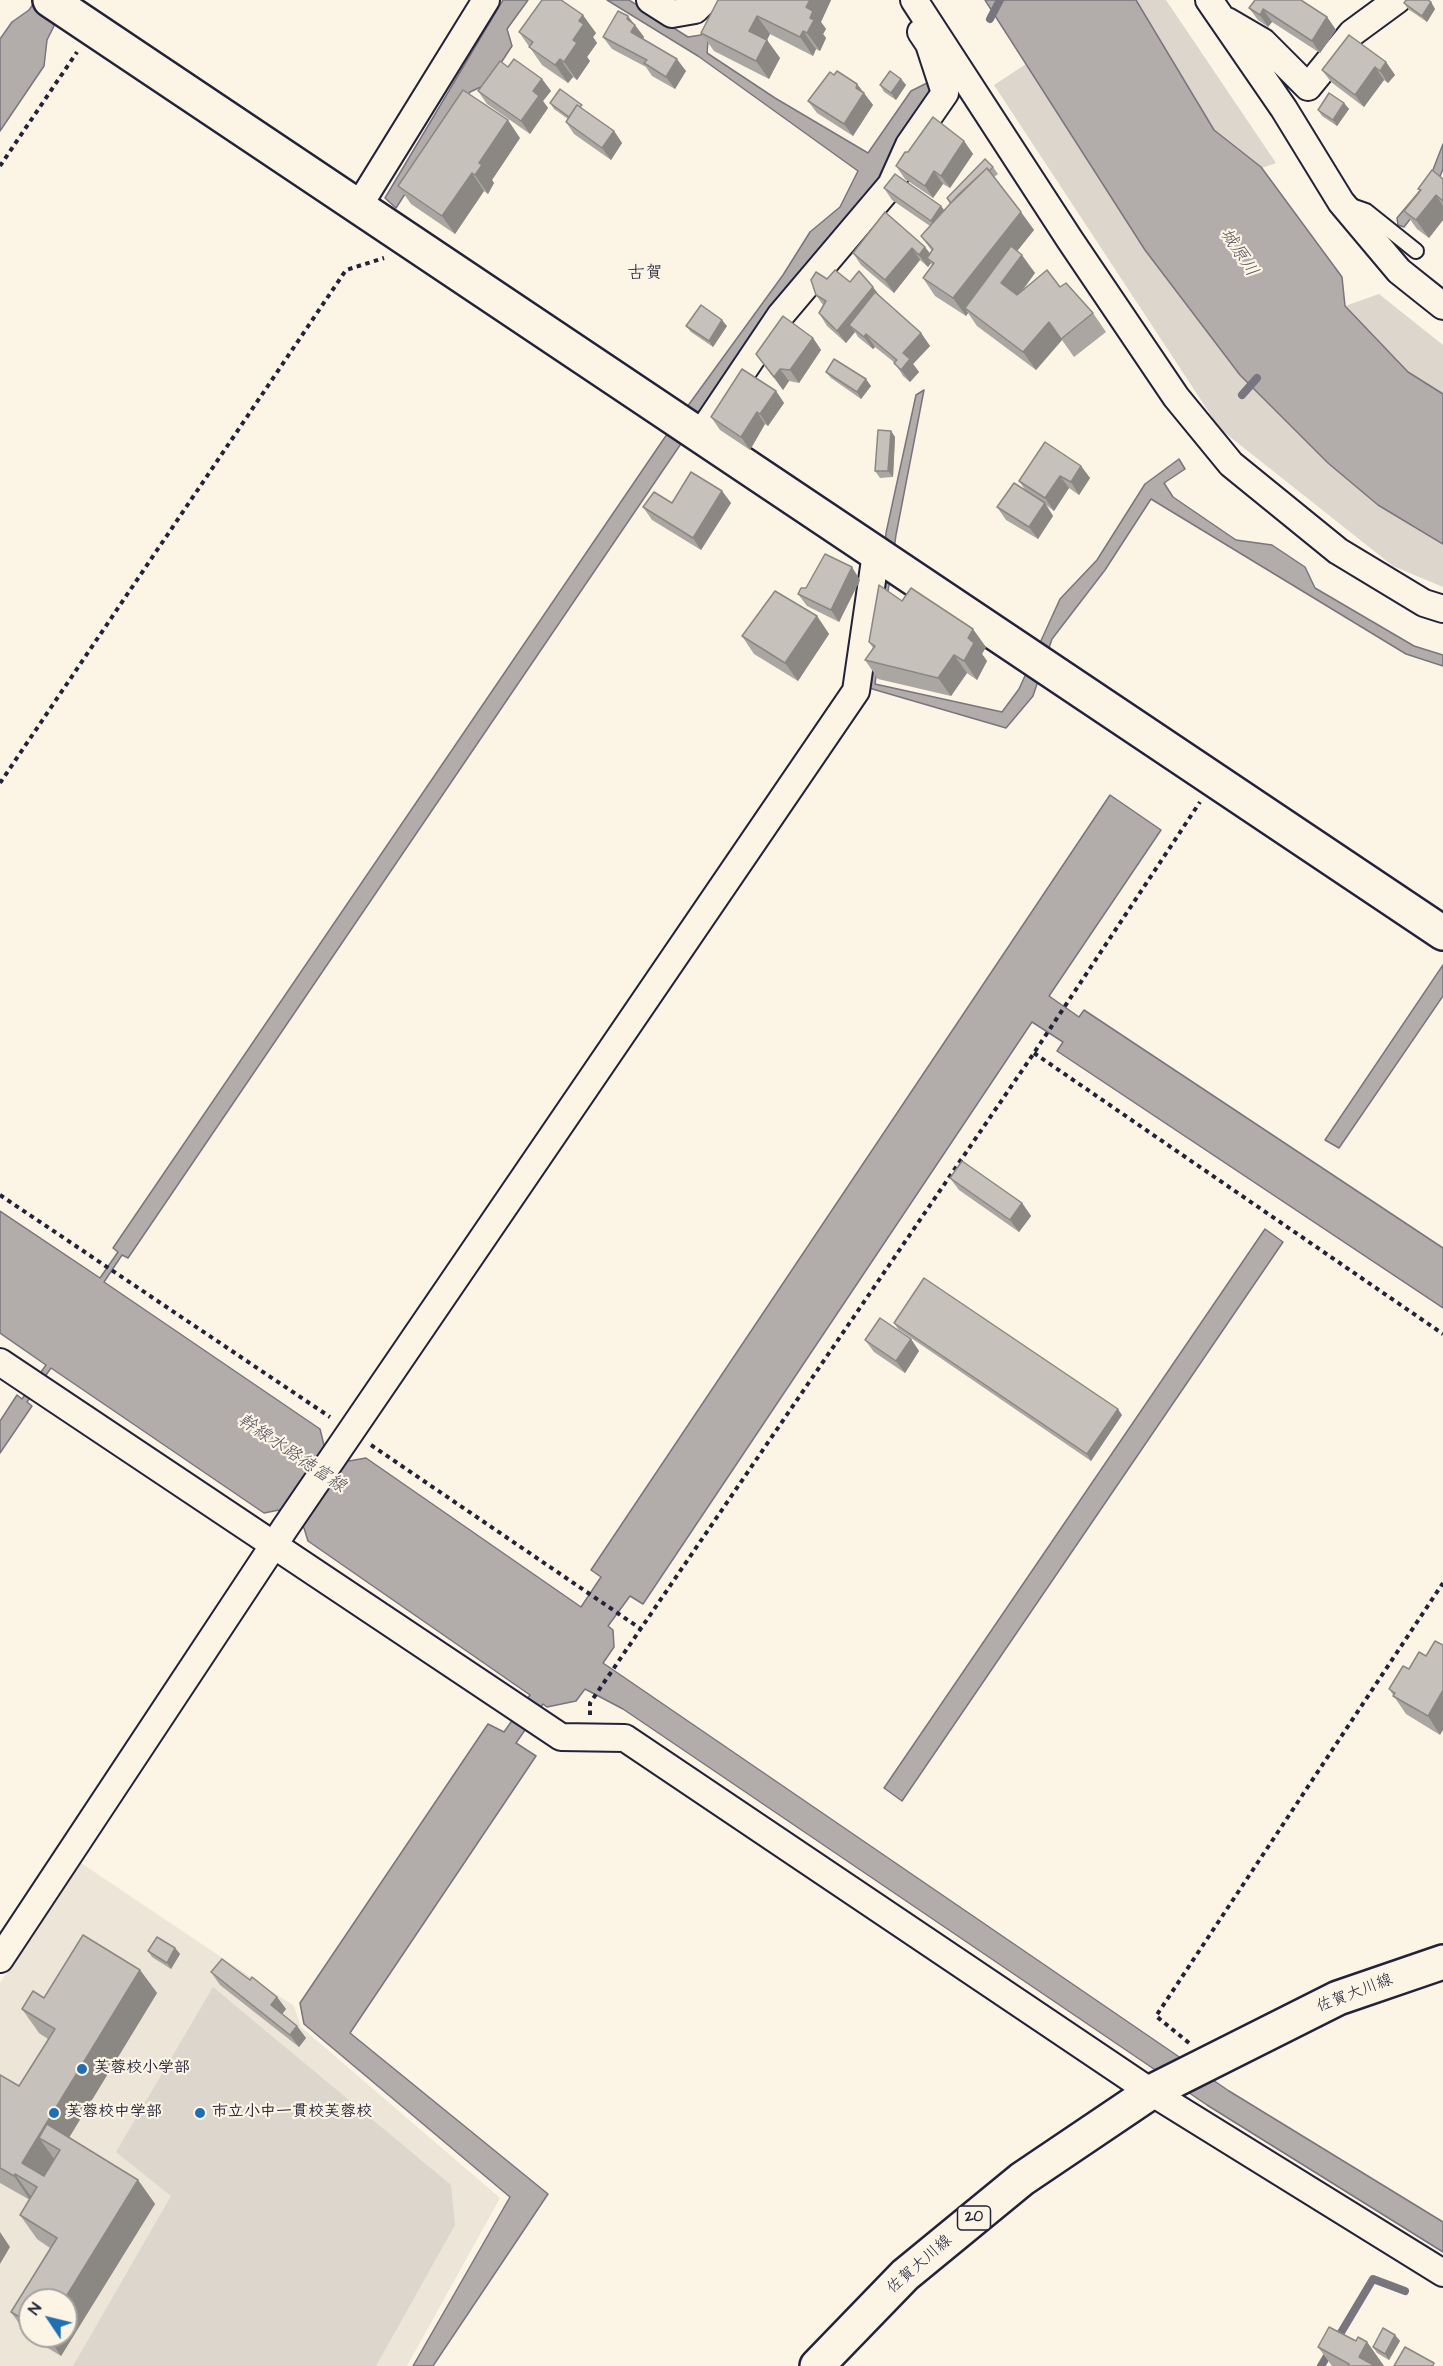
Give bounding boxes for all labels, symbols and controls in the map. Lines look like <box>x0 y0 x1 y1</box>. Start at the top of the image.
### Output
water label: 城原川 <box>1214 224 1262 282</box>
district label: 古賀 <box>627 263 663 285</box>
water label: 幹線水路徳富線 <box>233 1410 349 1498</box>
street label: 佐賀大川線 <box>1314 1971 1396 2017</box>
place label: 芙蓉校小学部 <box>94 2059 190 2079</box>
marker: 芙蓉校小学部 <box>75 2062 89 2076</box>
place label: 芙蓉校中学部 <box>66 2103 162 2123</box>
place label: 市立小中一貫校芙蓉校 <box>212 2103 372 2123</box>
marker: 芙蓉校中学部 <box>47 2106 61 2120</box>
marker: 市立小中一貫校芙蓉校 <box>193 2106 207 2120</box>
road number: 20 <box>958 2206 990 2230</box>
street label: 佐賀大川線 <box>884 2232 956 2298</box>
north arrow <box>18 2288 78 2348</box>
text: N <box>23 2298 47 2319</box>

